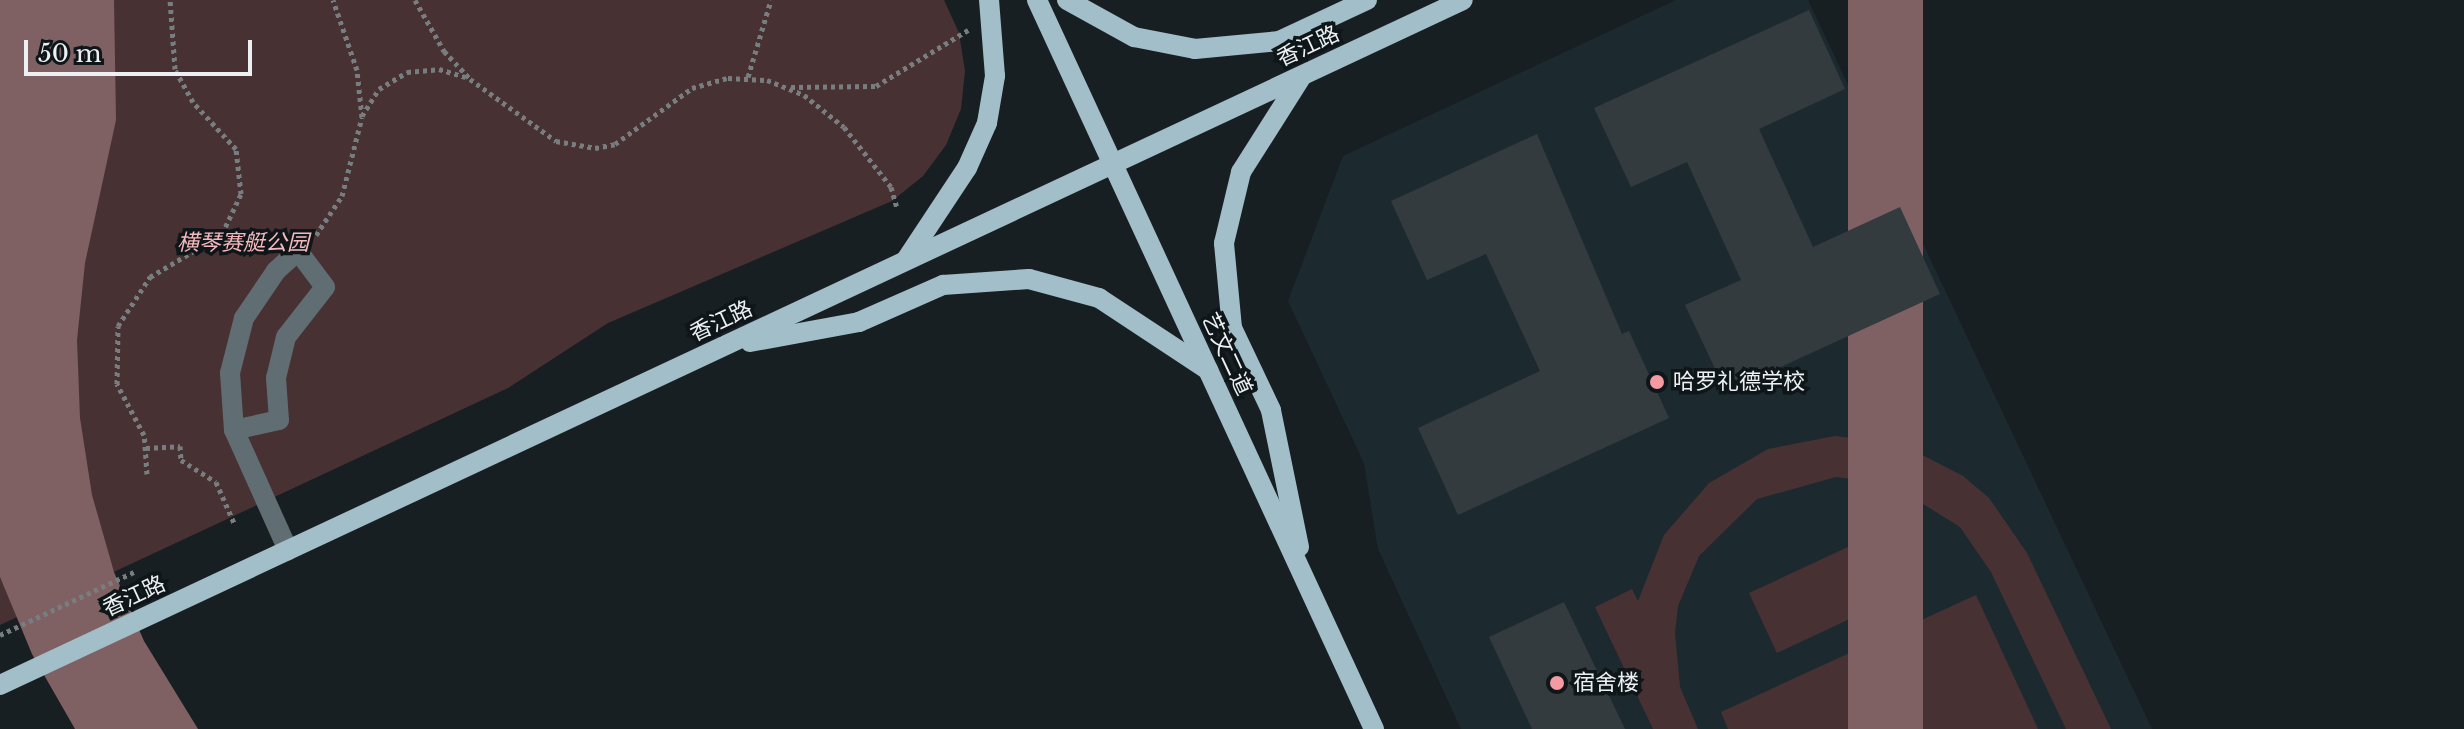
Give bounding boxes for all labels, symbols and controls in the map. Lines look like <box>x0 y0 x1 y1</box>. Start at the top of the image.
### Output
street label: 香江路 <box>1273 20 1343 72</box>
scale bar <box>28 24 256 74</box>
text: 50 m <box>38 39 101 68</box>
park label: 横琴赛艇公园 <box>177 230 309 256</box>
street label: 香江路 <box>686 295 756 347</box>
street label: 艺文二道 <box>1196 309 1258 399</box>
place label: 哈罗礼德学校 <box>1673 369 1805 395</box>
marker: 哈罗礼德学校 <box>1648 373 1666 391</box>
street label: 香江路 <box>99 570 169 622</box>
place label: 宿舍楼 <box>1573 670 1639 696</box>
marker: 宿舍楼 <box>1548 674 1566 692</box>

